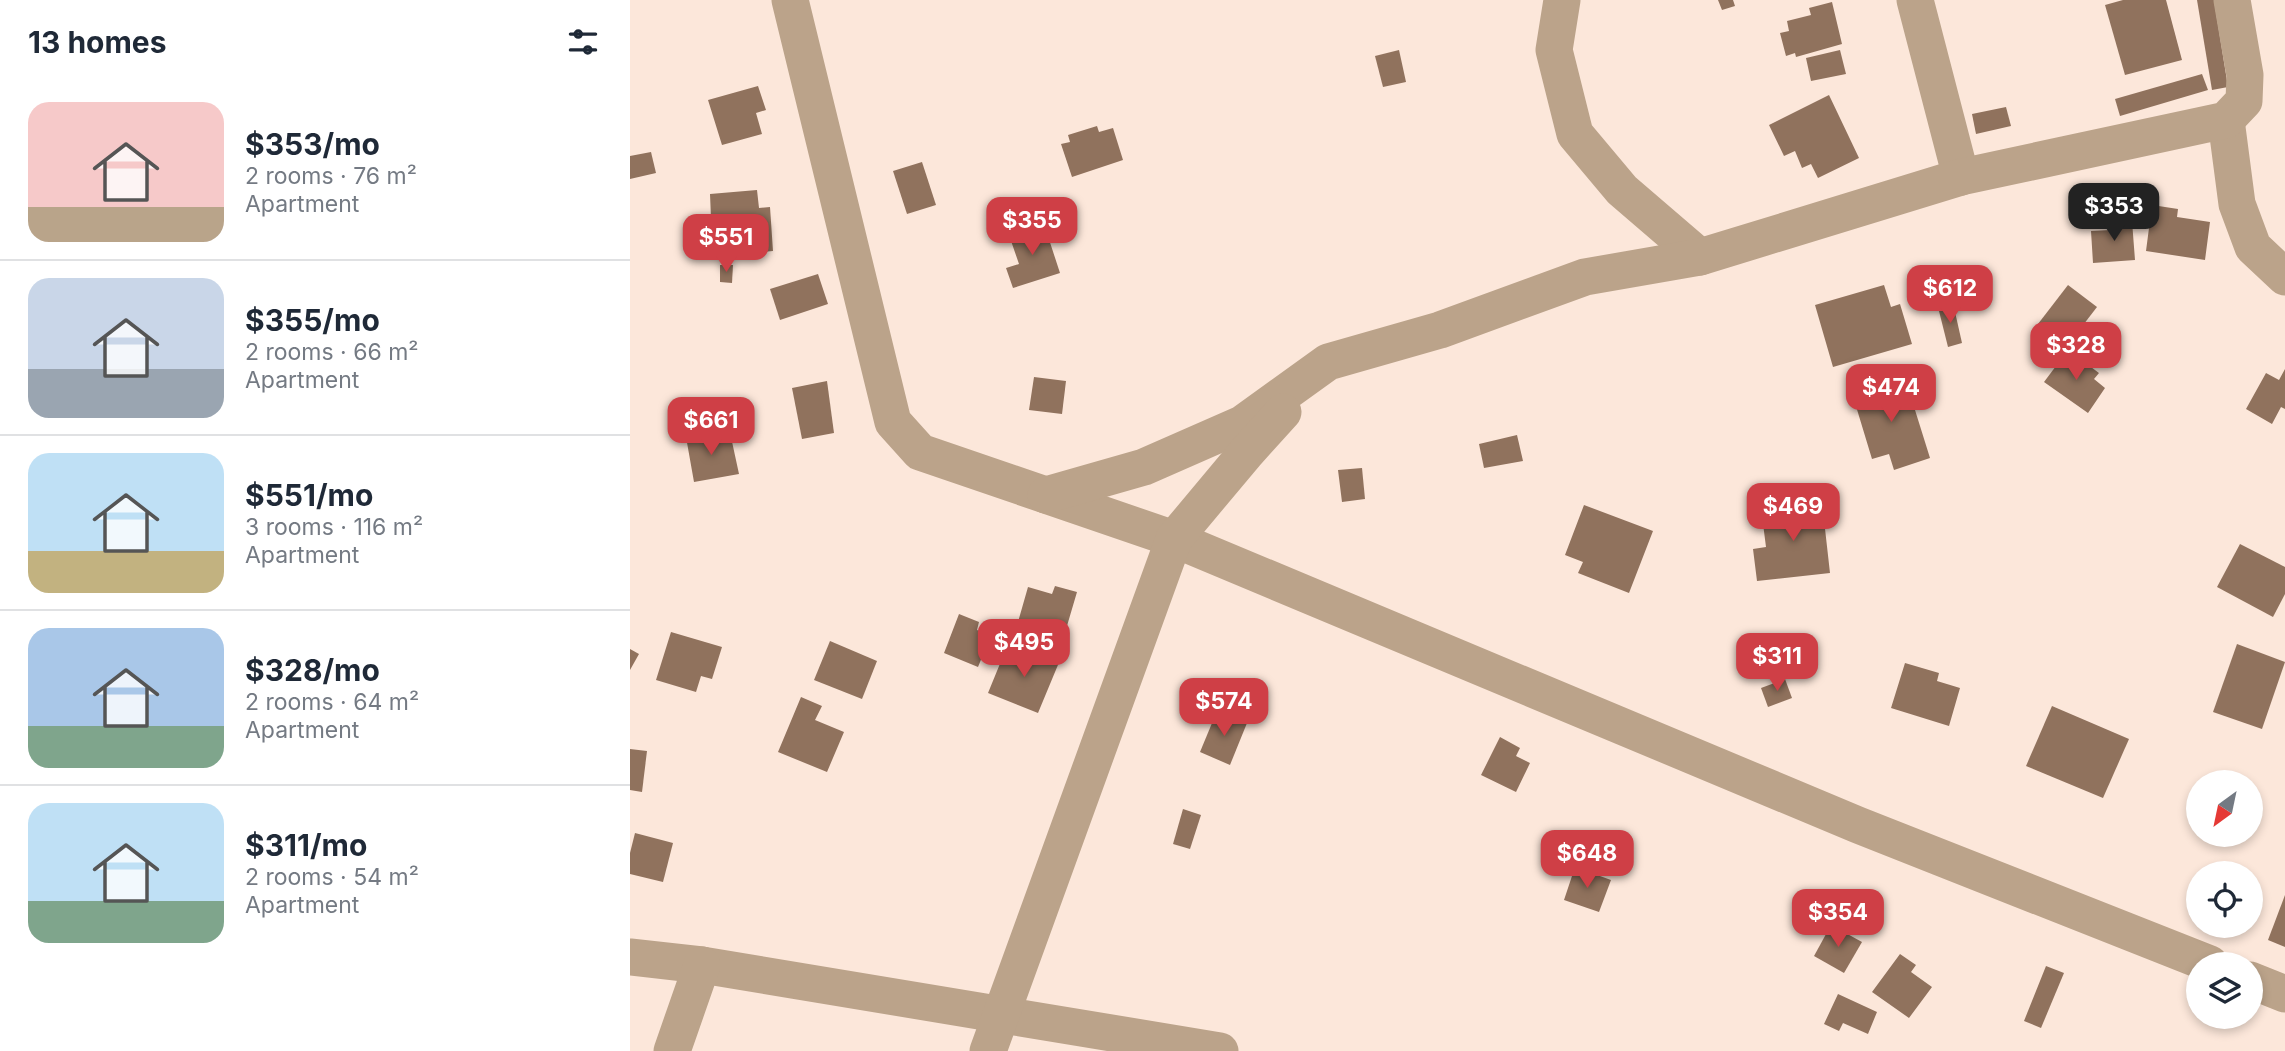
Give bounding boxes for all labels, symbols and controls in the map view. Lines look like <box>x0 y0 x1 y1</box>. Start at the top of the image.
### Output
icon: filters <box>564 23 602 61</box>
text: 13 homes <box>28 24 167 60</box>
text: $353/mo <box>245 126 380 162</box>
icon: home <box>84 130 168 214</box>
text: 2 rooms · 76 m² <box>245 162 417 190</box>
pin: $353 <box>2073 184 2155 243</box>
text: Apartment <box>245 190 359 218</box>
text: $353 <box>2084 192 2144 220</box>
pin: $355 <box>991 198 1073 257</box>
text: $355 <box>1002 206 1062 234</box>
pin: $551 <box>685 215 767 274</box>
text: $551 <box>699 223 753 251</box>
pin: $612 <box>1909 266 1991 325</box>
text: $612 <box>1923 274 1977 302</box>
text: $355/mo <box>245 302 380 338</box>
icon: home <box>84 306 168 390</box>
pin: $328 <box>2035 322 2117 382</box>
text: $328 <box>2046 331 2106 359</box>
text: 2 rooms · 66 m² <box>245 338 419 366</box>
pin: $474 <box>1850 364 1932 424</box>
text: Apartment <box>245 366 359 394</box>
text: $474 <box>1862 373 1920 401</box>
pin: $661 <box>670 398 752 457</box>
text: $661 <box>684 406 738 434</box>
text: $551/mo <box>245 477 373 513</box>
icon: home <box>84 481 168 565</box>
pin: $469 <box>1752 484 1834 543</box>
text: $469 <box>1763 492 1823 520</box>
text: 3 rooms · 116 m² <box>245 513 423 541</box>
text: Apartment <box>245 541 359 569</box>
pin: $495 <box>983 620 1065 679</box>
text: $495 <box>994 628 1054 656</box>
pin: $311 <box>1736 634 1818 693</box>
text: $311 <box>1752 642 1802 670</box>
text: $328/mo <box>245 652 380 688</box>
icon: home <box>84 656 168 740</box>
pin: $574 <box>1183 678 1265 738</box>
text: $574 <box>1195 687 1253 715</box>
text: 2 rooms · 64 m² <box>245 688 419 716</box>
text: Apartment <box>245 716 359 744</box>
north arrow <box>2186 770 2263 847</box>
map controls <box>2186 770 2263 1029</box>
text: $311/mo <box>245 827 367 863</box>
pin: $648 <box>1546 830 1628 890</box>
icon: home <box>84 831 168 915</box>
text: $648 <box>1557 839 1617 867</box>
button: locate <box>2186 861 2263 938</box>
text: 2 rooms · 54 m² <box>245 863 419 891</box>
pin: $354 <box>1797 890 1879 949</box>
text: Apartment <box>245 891 359 919</box>
text: $354 <box>1808 898 1868 926</box>
button: layers <box>2186 952 2263 1029</box>

